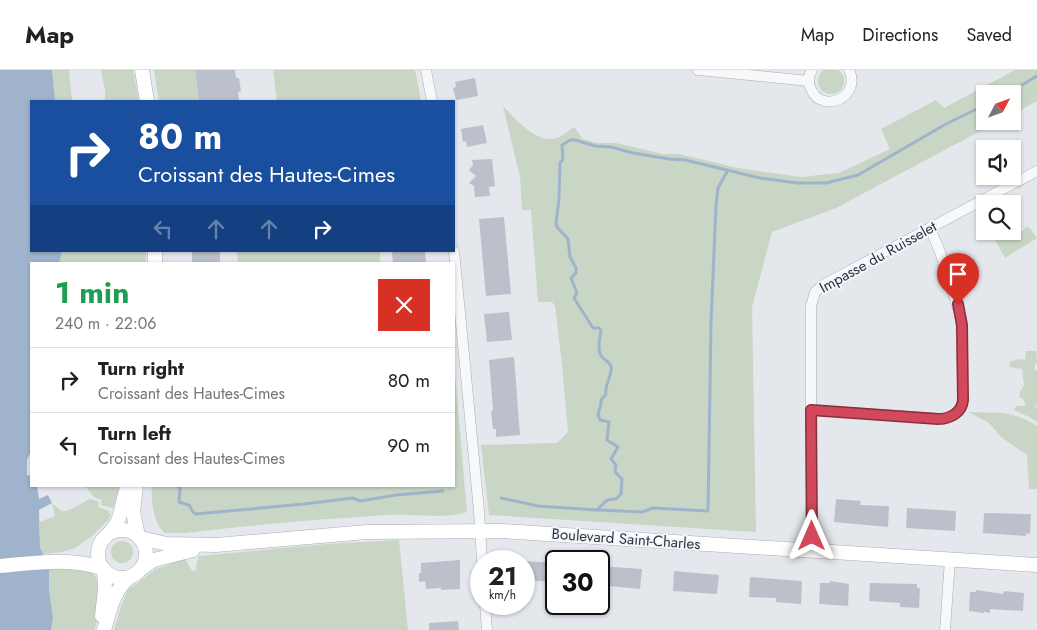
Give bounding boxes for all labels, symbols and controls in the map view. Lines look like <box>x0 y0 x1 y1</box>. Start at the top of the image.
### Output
text: Map <box>25 17 74 52</box>
text: Map <box>801 22 834 48</box>
text: Directions <box>862 22 938 48</box>
text: Saved <box>966 22 1012 48</box>
north arrow <box>976 85 1021 130</box>
map controls <box>976 85 1021 240</box>
text: 80 m <box>138 112 222 162</box>
icon: right <box>55 120 120 185</box>
button: sound <box>976 140 1021 185</box>
text: Croissant des Hautes-Cimes <box>138 158 395 190</box>
button: search <box>976 195 1021 240</box>
icon: left <box>149 215 177 243</box>
icon: ahead <box>202 215 230 243</box>
icon: ahead <box>255 215 283 243</box>
icon: right <box>308 215 336 243</box>
street label: Impasse du Ruisselet <box>815 215 941 298</box>
pin <box>937 253 979 304</box>
icon: arrive <box>944 260 972 288</box>
text: 1 min <box>55 271 129 314</box>
button: close <box>378 279 430 331</box>
text: 240 m · 22:06 <box>55 312 157 335</box>
text: Turn right <box>98 355 184 382</box>
icon: right <box>55 366 83 394</box>
text: 80 m <box>388 367 430 394</box>
text: Croissant des Hautes-Cimes <box>98 382 285 405</box>
text: Turn left <box>98 420 171 447</box>
icon: left <box>55 431 83 459</box>
text: 90 m <box>387 432 430 459</box>
text: Croissant des Hautes-Cimes <box>98 447 285 470</box>
position arrow <box>785 509 837 561</box>
street label: Boulevard Saint-Charles <box>551 523 701 555</box>
speed limit sign: 30 <box>545 550 610 615</box>
text: 21 <box>488 558 517 594</box>
text: km/h <box>489 586 516 604</box>

